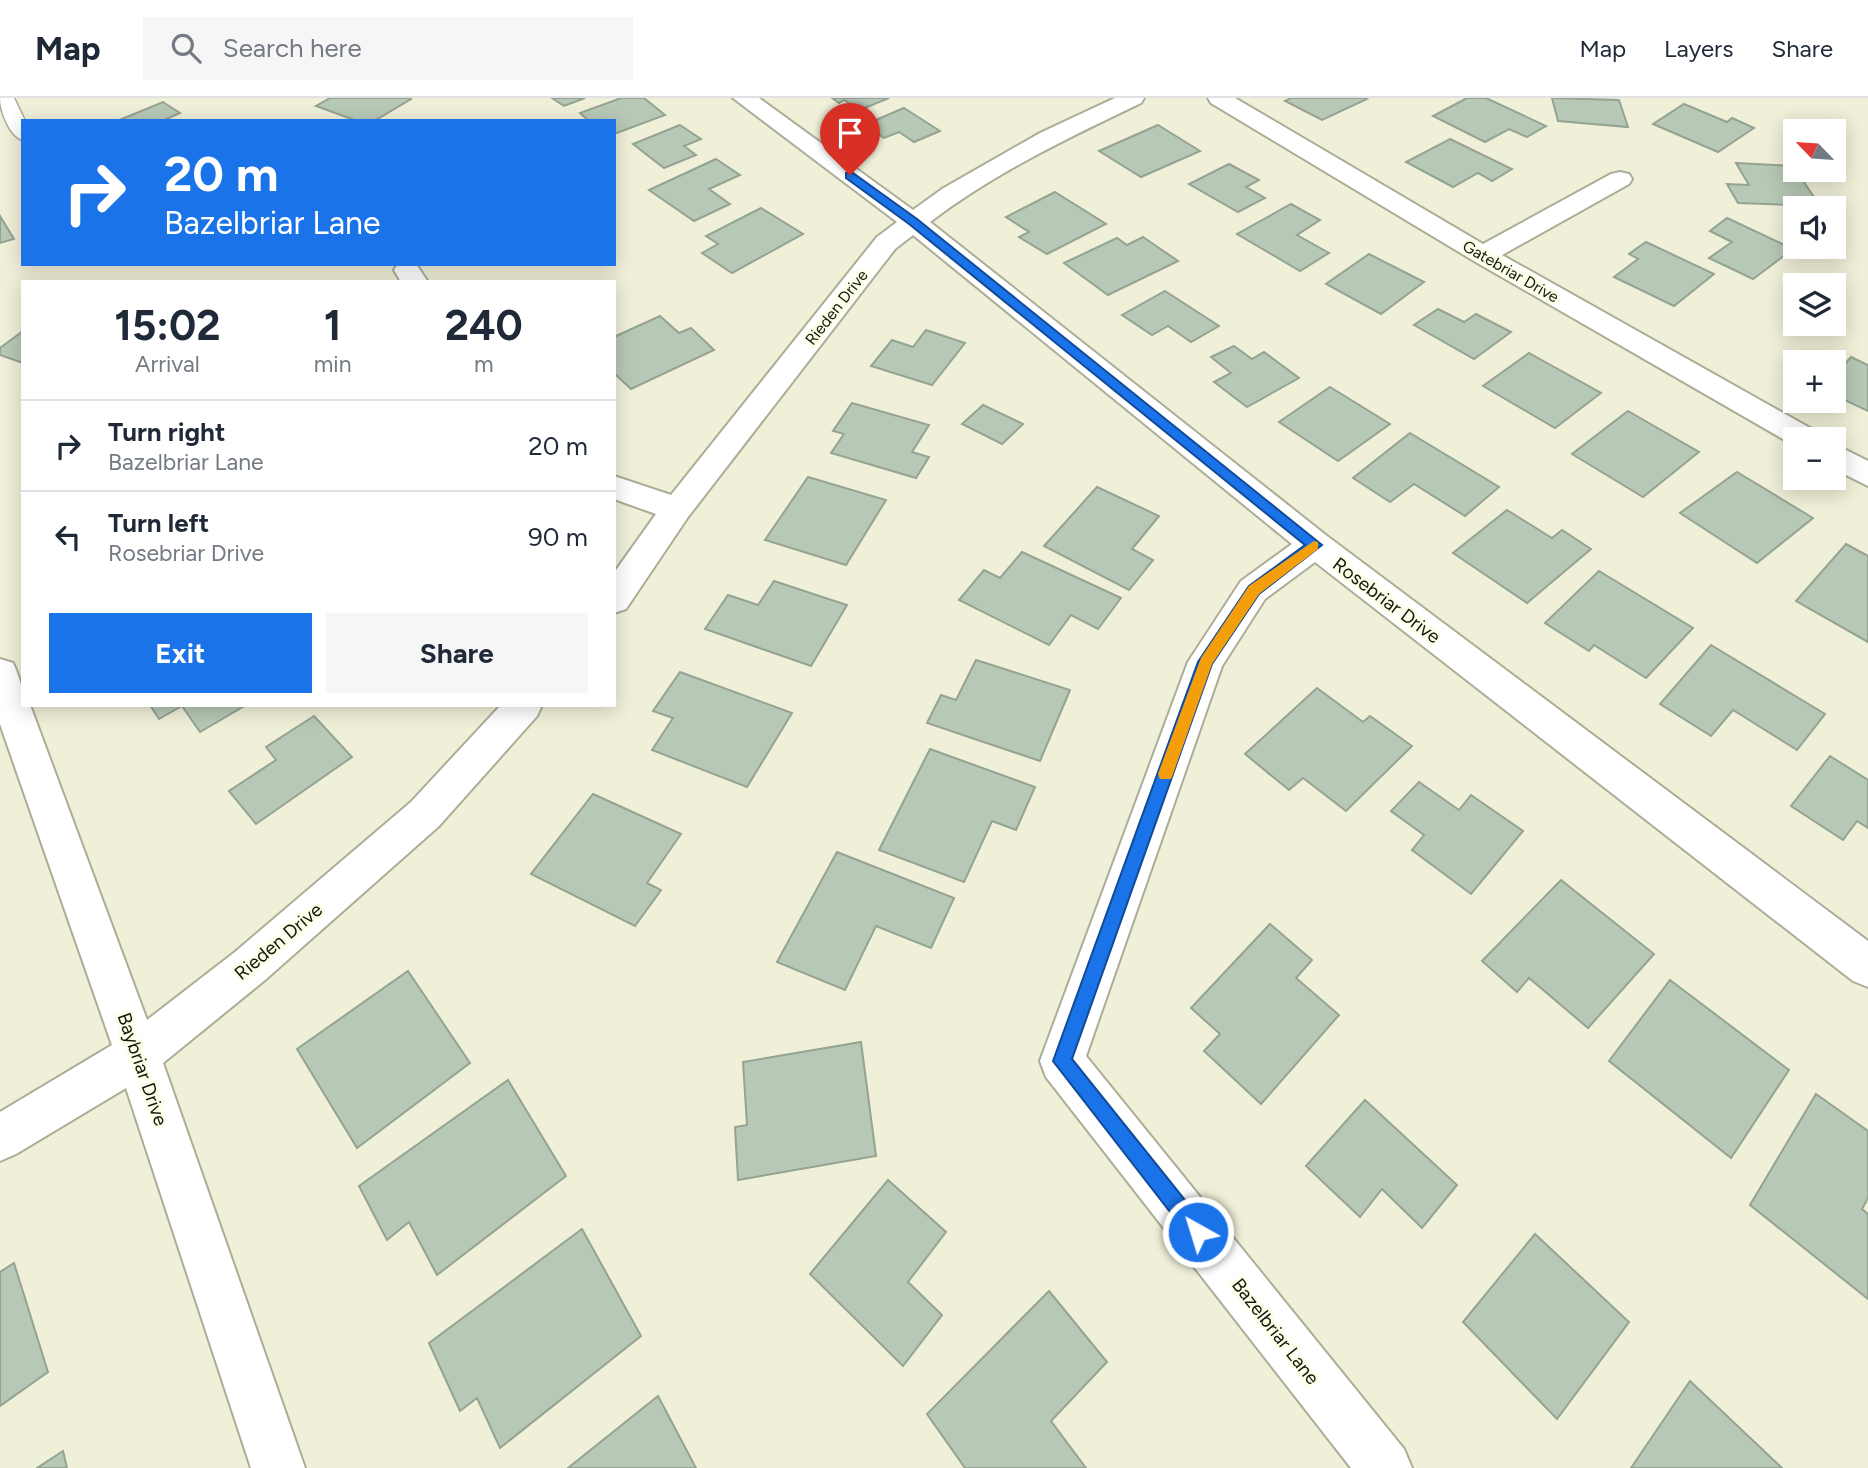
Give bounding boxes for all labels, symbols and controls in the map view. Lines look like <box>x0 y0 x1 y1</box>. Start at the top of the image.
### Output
search box <box>143 17 633 80</box>
text: Map <box>35 29 101 68</box>
icon: search <box>167 29 205 67</box>
text: Search here <box>223 32 362 64</box>
text: Map <box>1579 34 1626 63</box>
text: Layers <box>1664 34 1733 63</box>
text: Share <box>1771 34 1833 63</box>
pin <box>820 103 880 175</box>
icon: arrive <box>831 114 869 152</box>
north arrow <box>1783 119 1846 182</box>
map controls <box>1783 119 1846 490</box>
text: 20 m <box>164 144 279 203</box>
icon: right <box>49 147 140 238</box>
button: sound <box>1783 196 1846 259</box>
text: Bazelbriar Lane <box>164 204 380 242</box>
street label: Gatebriar Drive <box>1459 236 1563 307</box>
street label: Rieden Drive <box>801 266 872 349</box>
button: layers <box>1783 273 1846 336</box>
text: 15:02 <box>114 300 221 351</box>
text: 1 <box>324 300 341 351</box>
text: 240 <box>445 300 523 351</box>
text: Arrival <box>135 350 200 378</box>
text: min <box>314 350 351 378</box>
text: m <box>474 350 494 378</box>
button: + <box>1783 350 1846 413</box>
text: Turn right <box>108 416 225 448</box>
icon: right <box>49 427 87 465</box>
button: − <box>1783 427 1846 490</box>
text: 20 m <box>528 430 588 462</box>
text: Bazelbriar Lane <box>108 448 264 476</box>
text: Turn left <box>108 507 209 539</box>
icon: left <box>49 518 87 556</box>
text: 90 m <box>528 521 588 553</box>
text: Rosebriar Drive <box>108 539 264 567</box>
street label: Rosebriar Drive <box>1328 552 1445 648</box>
button: Exit <box>49 613 312 693</box>
button: Share <box>326 613 588 693</box>
street label: Rieden Drive <box>230 898 327 985</box>
street label: Baybriar Drive <box>112 1010 173 1129</box>
position arrow <box>1161 1195 1235 1269</box>
street label: Bazelbriar Lane <box>1227 1274 1324 1389</box>

